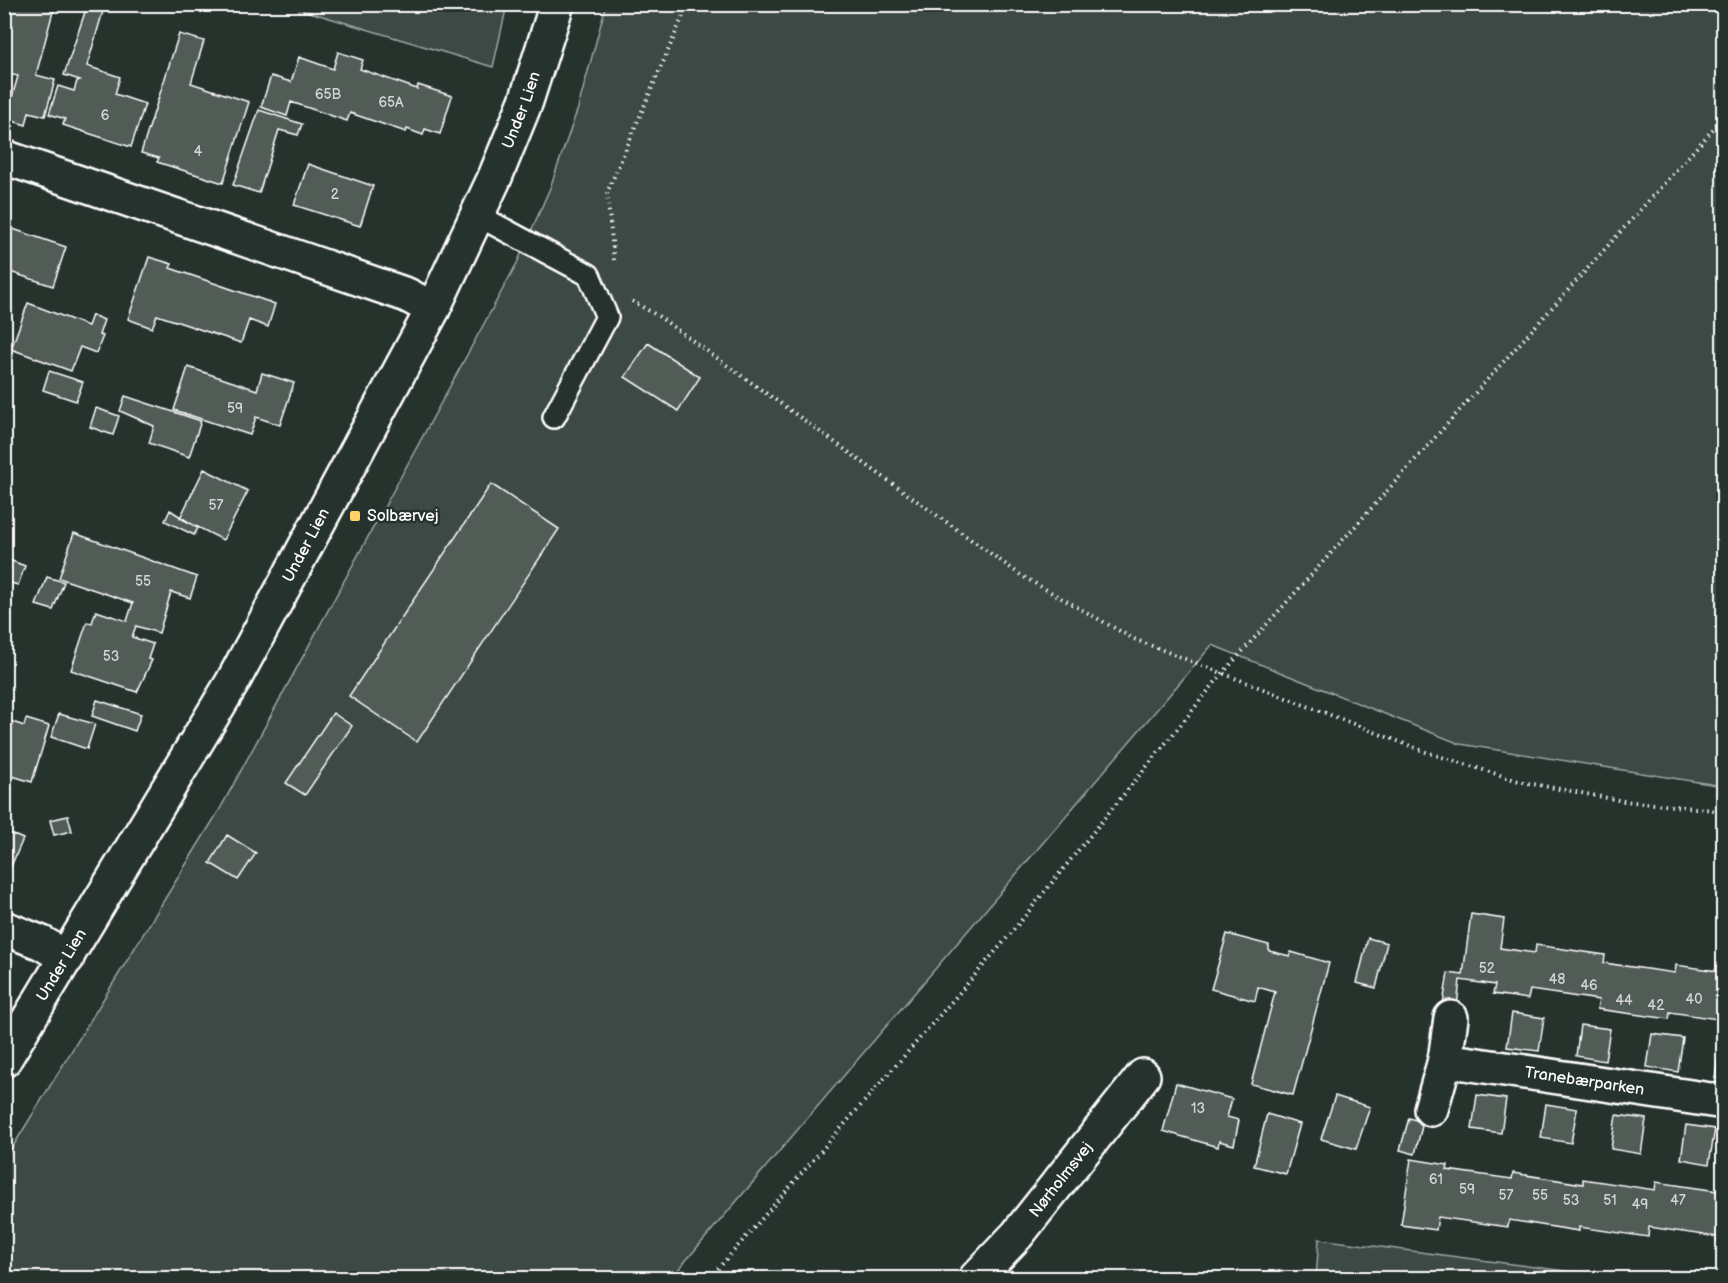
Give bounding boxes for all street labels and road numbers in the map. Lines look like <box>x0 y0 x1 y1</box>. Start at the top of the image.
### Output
street label: Under Lien <box>498 69 544 151</box>
street label: Under Lien <box>279 505 334 585</box>
street label: Under Lien <box>32 925 91 1005</box>
street label: Tranebærparken <box>1523 1063 1646 1099</box>
street label: Nørholmsvej <box>1025 1138 1096 1221</box>

